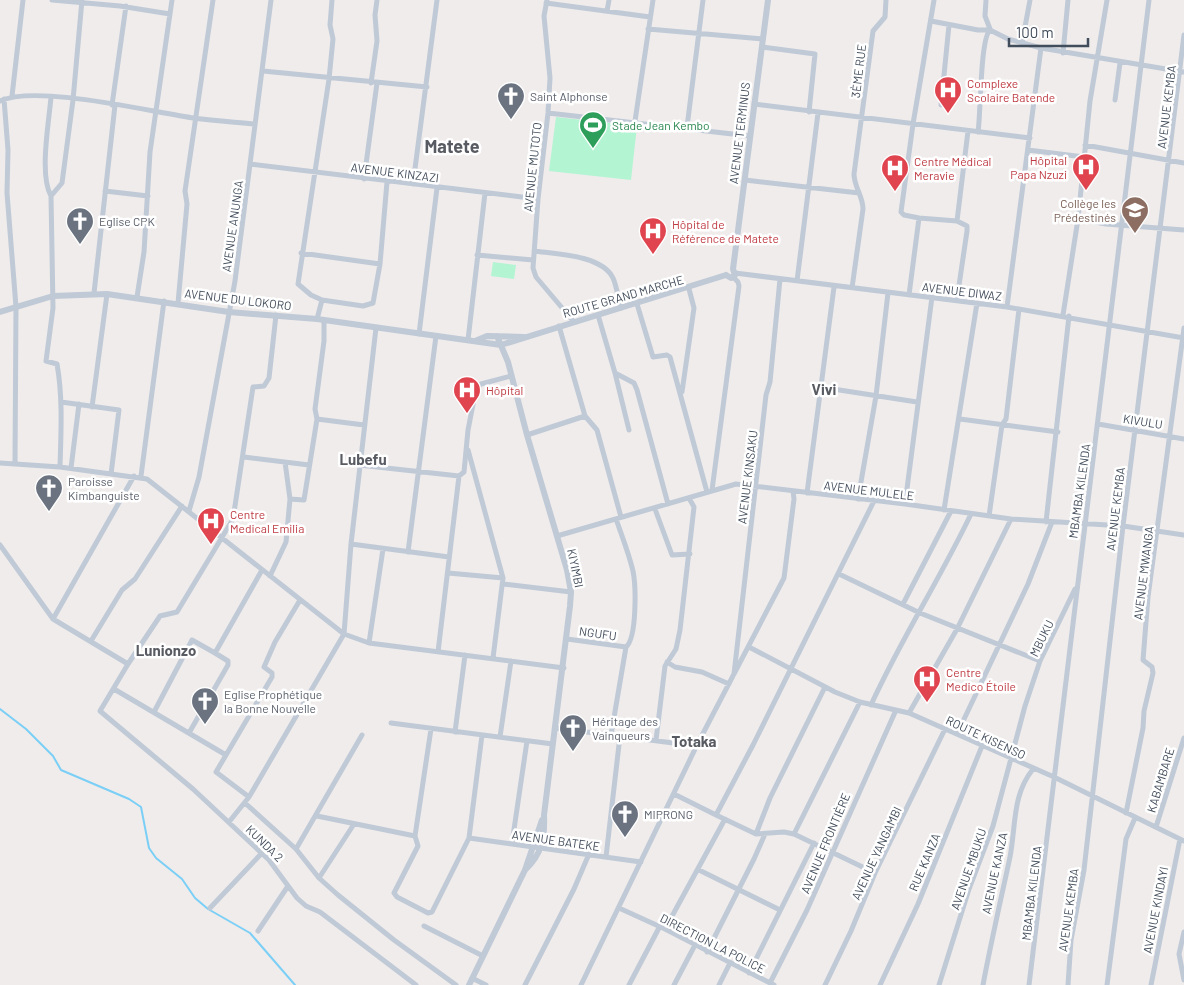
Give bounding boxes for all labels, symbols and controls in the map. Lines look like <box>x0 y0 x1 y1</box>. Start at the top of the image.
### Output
scale bar <box>1009 15 1088 47</box>
text: 100 m <box>1016 23 1054 41</box>
street label: 3ÈME RUE <box>848 43 868 99</box>
street label: AVENUE KEMBA <box>1154 64 1178 150</box>
hospital icon: Complexe Scolaire Batende <box>933 75 963 114</box>
place label: Complexe Scolaire Batende <box>967 76 1055 104</box>
church icon: Saint Alphonse <box>496 81 526 120</box>
street label: AVENUE TERMINUS <box>726 81 752 185</box>
place label: Saint Alphonse <box>530 89 608 103</box>
sports icon: Stade Jean Kembo <box>578 110 608 149</box>
place label: Stade Jean Kembo <box>612 118 710 132</box>
street label: AVENUE MUTOTO <box>520 121 544 213</box>
district label: Matete <box>424 135 480 157</box>
hospital icon: Hôpital Papa Nzuzi <box>1071 152 1101 191</box>
hospital icon: Centre Médical Meravie <box>880 153 910 192</box>
place label: Hôpital Papa Nzuzi <box>1010 153 1067 181</box>
place label: Centre Médical Meravie <box>914 154 991 182</box>
street label: AVENUE KINZAZI <box>350 160 440 184</box>
street label: AVENUE ANUNGA <box>219 179 245 273</box>
school or university icon: Collège les Prédestinés <box>1120 195 1150 234</box>
place label: Collège les Prédestinés <box>1054 196 1116 224</box>
church icon: Eglise CPK <box>65 206 95 245</box>
place label: Eglise CPK <box>99 214 155 228</box>
hospital icon: Hôpital de Référence de Matete <box>638 216 668 255</box>
place label: Hôpital de Référence de Matete <box>672 217 779 245</box>
street label: ROUTE GRAND MARCHE <box>561 272 685 320</box>
street label: AVENUE DIWAZ <box>921 279 1003 303</box>
street label: AVENUE DU LOKORO <box>184 285 292 313</box>
hospital icon: Hôpital <box>452 375 482 414</box>
district label: Vivi <box>812 380 837 398</box>
place label: Hôpital <box>486 383 523 397</box>
street label: KIVULU <box>1122 411 1164 431</box>
street label: AVENUE KINSAKU <box>734 429 760 525</box>
street label: MBAMBA KILENDA <box>1065 443 1093 539</box>
district label: Lubefu <box>339 450 387 468</box>
street label: AVENUE KEMBA <box>1103 466 1127 552</box>
church icon: Paroisse Kimbanguiste <box>34 473 64 512</box>
place label: Paroisse Kimbanguiste <box>68 474 140 502</box>
street label: AVENUE MULELE <box>823 478 915 502</box>
hospital icon: Centre Medical Emilia <box>196 506 226 545</box>
place label: Centre Medical Emilia <box>230 507 304 535</box>
street label: AVENUE MWANGA <box>1130 525 1156 621</box>
street label: KIYIMBI <box>565 547 587 589</box>
street label: MBUKU <box>1026 617 1056 659</box>
street label: NGUFU <box>578 623 618 643</box>
district label: Lunionzo <box>136 641 196 659</box>
hospital icon: Centre Medico Étoile <box>912 664 942 703</box>
place label: Centre Medico Étoile <box>946 665 1016 693</box>
church icon: Eglise Prophétique la Bonne Nouvelle <box>190 686 220 725</box>
place label: Eglise Prophétique la Bonne Nouvelle <box>224 687 322 715</box>
street label: ROUTE KISENSO <box>944 712 1028 762</box>
church icon: Héritage des Vainqueurs <box>558 713 588 752</box>
place label: Héritage des Vainqueurs <box>592 714 658 742</box>
district label: Totaka <box>672 732 717 750</box>
street label: KABAMBARE <box>1143 746 1177 814</box>
street label: AVENUE FRONTIÈRE <box>797 791 853 895</box>
church icon: MIPRONG <box>610 799 640 838</box>
street label: AVENUE YANGAMBI <box>848 804 904 902</box>
place label: MIPRONG <box>644 807 693 821</box>
street label: KUNDA 2 <box>243 822 287 864</box>
street label: AVENUE MBUKU <box>947 826 989 912</box>
street label: AVENUE BATEKE <box>511 827 601 853</box>
street label: RUE KANZA <box>905 831 943 893</box>
street label: AVENUE KANZA <box>978 831 1010 915</box>
street label: MBAMBA KILENDA <box>1018 845 1044 941</box>
street label: AVENUE KINDAYI <box>1140 865 1170 955</box>
street label: AVENUE KEMBA <box>1055 867 1081 953</box>
street label: DIRECTION LA POLICE <box>658 910 768 976</box>

